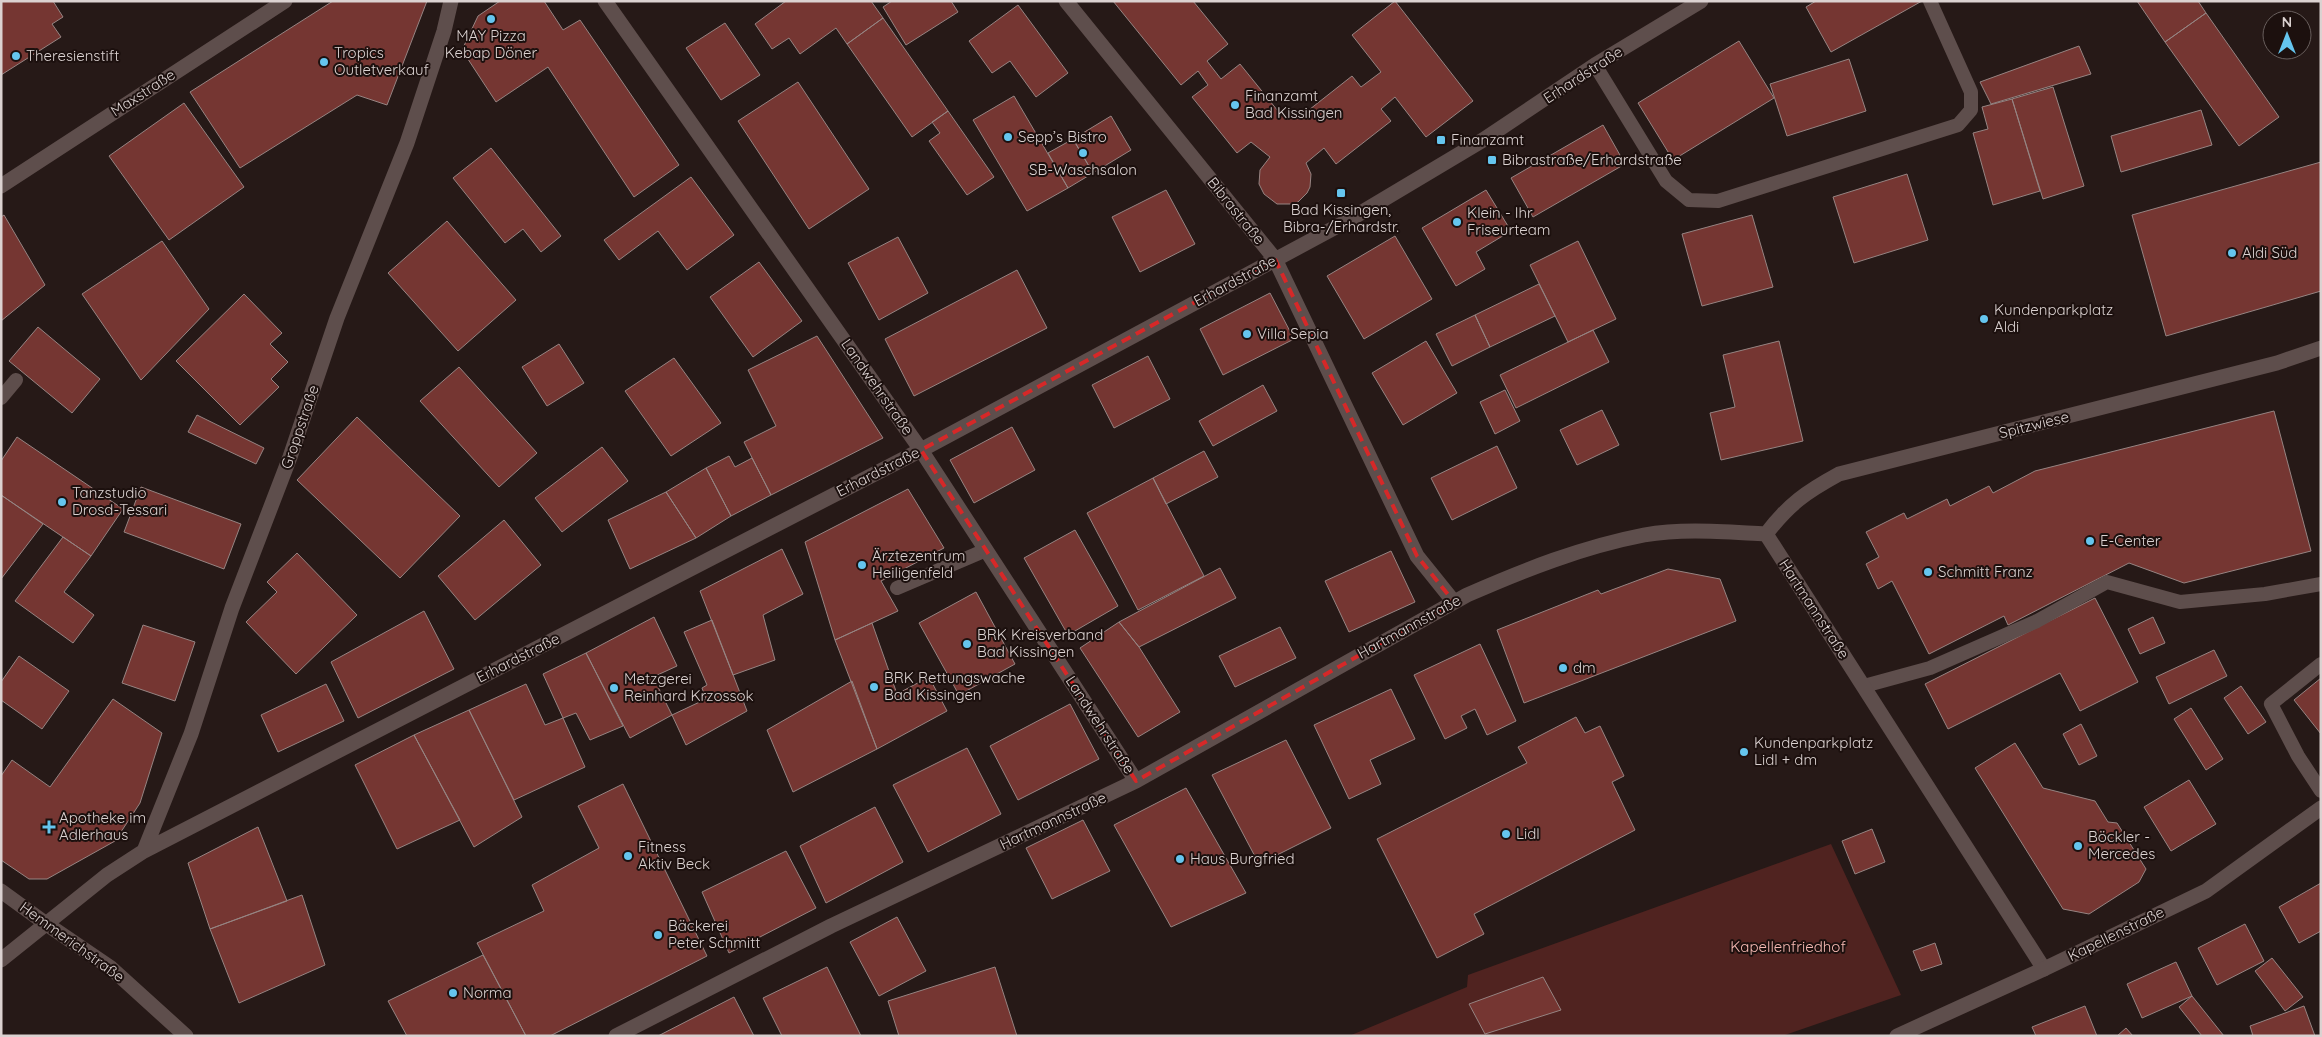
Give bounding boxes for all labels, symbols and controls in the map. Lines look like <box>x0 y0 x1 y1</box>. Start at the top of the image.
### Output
north arrow <box>2262 10 2312 60</box>
marker: MAY Pizza Kebap Döner <box>485 13 497 25</box>
text: N <box>2282 13 2292 31</box>
place label: MAY Pizza Kebap Döner <box>445 26 537 62</box>
street label: Erhardstraße <box>1539 42 1626 107</box>
place label: Tropics Outletverkauf <box>334 43 430 79</box>
place label: Theresienstift <box>26 46 119 65</box>
marker: Theresienstift <box>10 50 22 62</box>
marker: Tropics Outletverkauf <box>318 56 330 68</box>
street label: Maxstraße <box>107 65 179 120</box>
place label: Finanzamt Bad Kissingen <box>1245 86 1343 122</box>
marker: Finanzamt Bad Kissingen <box>1229 99 1241 111</box>
place label: Sepp’s Bistro <box>1018 127 1107 146</box>
place label: Finanzamt <box>1451 130 1524 149</box>
marker: Sepp’s Bistro <box>1002 131 1014 143</box>
marker: Finanzamt <box>1435 134 1447 146</box>
marker: SB-Waschsalon <box>1077 147 1089 159</box>
place label: Bibrastraße/Erhardstraße <box>1502 150 1682 169</box>
marker: Bibrastraße/Erhardstraße <box>1486 154 1498 166</box>
place label: SB-Waschsalon <box>1029 160 1137 179</box>
street label: Bibrastraße <box>1203 173 1269 248</box>
marker: Bad Kissingen, Bibra-/Erhardstr. <box>1335 187 1347 199</box>
place label: Bad Kissingen, Bibra-/Erhardstr. <box>1283 200 1399 236</box>
place label: Klein - Ihr Friseurteam <box>1467 203 1550 239</box>
marker: Klein - Ihr Friseurteam <box>1451 216 1463 228</box>
place label: Aldi Süd <box>2242 243 2297 262</box>
marker: Aldi Süd <box>2226 247 2238 259</box>
street label: Erhardstraße <box>1190 251 1279 310</box>
place label: Kundenparkplatz Aldi <box>1994 300 2113 336</box>
marker: Kundenparkplatz Aldi <box>1978 313 1990 325</box>
place label: Villa Sepia <box>1257 324 1329 343</box>
marker: Villa Sepia <box>1241 328 1253 340</box>
street label: Landwehrstraße <box>837 335 918 439</box>
street label: Groppstraße <box>276 382 323 471</box>
street label: Spitzwiese <box>1997 407 2071 442</box>
street label: Erhardstraße <box>833 442 923 501</box>
place label: Tanzstudio Drosd-Tessari <box>72 483 167 519</box>
marker: Tanzstudio Drosd-Tessari <box>56 496 68 508</box>
place label: E-Center <box>2100 531 2161 550</box>
marker: E-Center <box>2084 535 2096 547</box>
place label: Ärztezentrum Heiligenfeld <box>872 546 965 582</box>
street label: Hartmannstraße <box>1775 555 1854 662</box>
marker: Ärztezentrum Heiligenfeld <box>856 559 868 571</box>
place label: Schmitt Franz <box>1938 562 2033 581</box>
marker: Schmitt Franz <box>1922 566 1934 578</box>
street label: Hartmannstraße <box>1354 590 1464 663</box>
place label: BRK Kreisverband Bad Kissingen <box>977 625 1103 661</box>
street label: Erhardstraße <box>473 628 563 687</box>
marker: BRK Kreisverband Bad Kissingen <box>961 638 973 650</box>
place label: dm <box>1573 658 1596 677</box>
marker: dm <box>1557 662 1569 674</box>
place label: BRK Rettungswache Bad Kissingen <box>884 668 1025 704</box>
place label: Metzgerei Reinhard Krzossok <box>624 669 754 705</box>
street label: Landwehrstraße <box>1062 672 1139 777</box>
marker: BRK Rettungswache Bad Kissingen <box>868 681 880 693</box>
marker: Metzgerei Reinhard Krzossok <box>608 682 620 694</box>
place label: Kundenparkplatz Lidl + dm <box>1754 733 1873 769</box>
marker: Kundenparkplatz Lidl + dm <box>1738 746 1750 758</box>
street label: Hartmannstraße <box>997 788 1109 854</box>
place label: Apotheke im Adlerhaus <box>59 808 146 844</box>
marker: Apotheke im Adlerhaus <box>43 821 55 833</box>
place label: Lidl <box>1516 824 1540 843</box>
place label: Böckler - Mercedes <box>2088 827 2155 863</box>
marker: Lidl <box>1500 828 1512 840</box>
place label: Fitness Aktiv Beck <box>638 837 710 873</box>
marker: Böckler - Mercedes <box>2072 840 2084 852</box>
place label: Haus Burgfried <box>1190 849 1295 868</box>
marker: Fitness Aktiv Beck <box>622 850 634 862</box>
marker: Haus Burgfried <box>1174 853 1186 865</box>
street label: Hemmerichstraße <box>16 897 128 986</box>
street label: Kapellenstraße <box>2064 902 2167 965</box>
place label: Bäckerei Peter Schmitt <box>668 916 760 952</box>
marker: Bäckerei Peter Schmitt <box>652 929 664 941</box>
park label: Kapellenfriedhof <box>1730 937 1846 956</box>
place label: Norma <box>463 983 512 1002</box>
marker: Norma <box>447 987 459 999</box>

